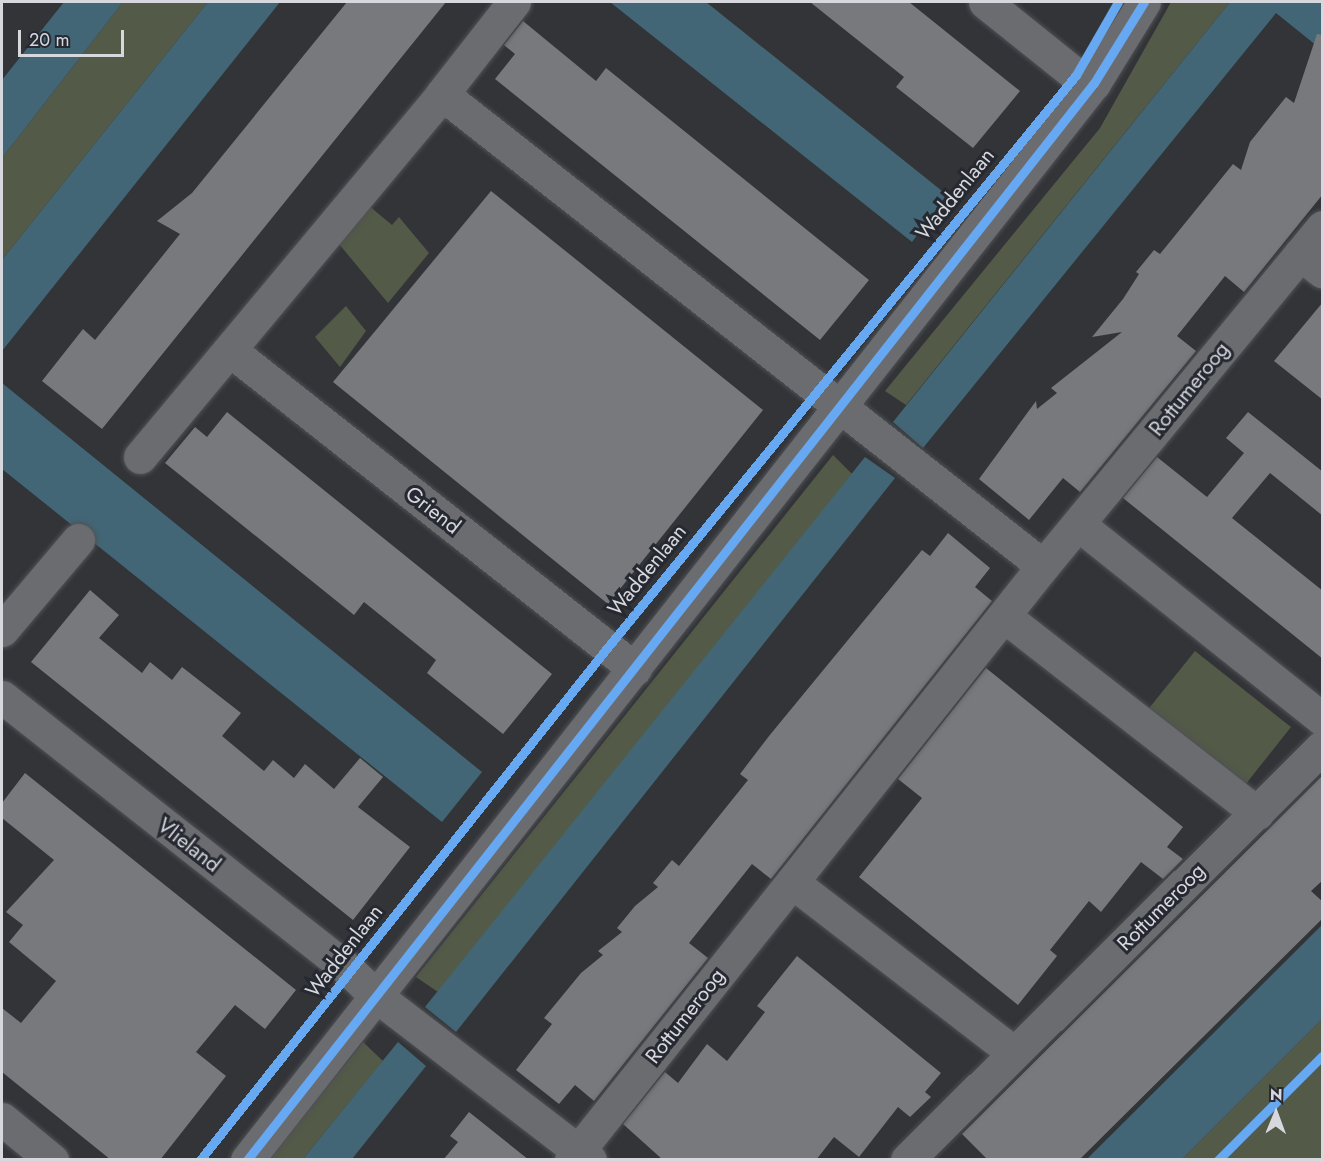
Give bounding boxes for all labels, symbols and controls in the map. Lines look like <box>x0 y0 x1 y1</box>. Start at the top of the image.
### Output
scale bar <box>21 18 128 56</box>
text: 20 m <box>29 27 69 53</box>
street label: Waddenlaan <box>910 143 1000 245</box>
street label: Rottumeroog <box>1144 337 1234 441</box>
street label: Griend <box>401 481 465 539</box>
street label: Waddenlaan <box>602 519 692 621</box>
street label: Vlieland <box>153 813 225 877</box>
street label: Rottumeroog <box>1112 858 1210 956</box>
street label: Waddenlaan <box>300 900 388 1002</box>
street label: Rottumeroog <box>640 964 730 1068</box>
north arrow <box>1246 1083 1306 1143</box>
text: N <box>1270 1083 1283 1106</box>

